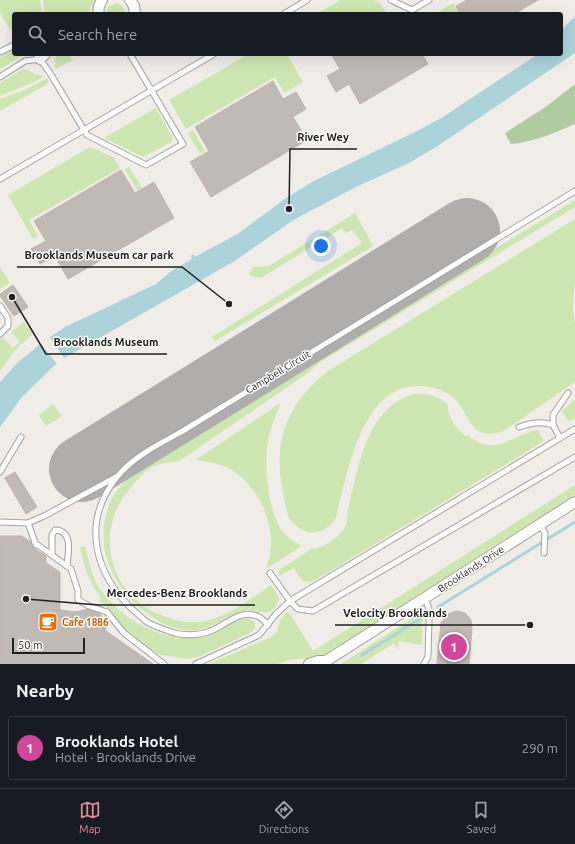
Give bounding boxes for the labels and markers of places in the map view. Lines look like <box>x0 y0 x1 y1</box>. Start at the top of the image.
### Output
callout: River Wey <box>290 126 357 149</box>
callout: Brooklands Museum car park <box>17 244 182 267</box>
callout: Brooklands Museum <box>46 331 167 354</box>
callout: Mercedes-Benz Brooklands <box>98 582 255 605</box>
callout: Velocity Brooklands <box>335 602 455 625</box>
cafe icon: Cafe 1886 <box>37 611 59 633</box>
place label: Cafe 1886 <box>62 617 109 628</box>
pin: 1 <box>441 632 467 662</box>

